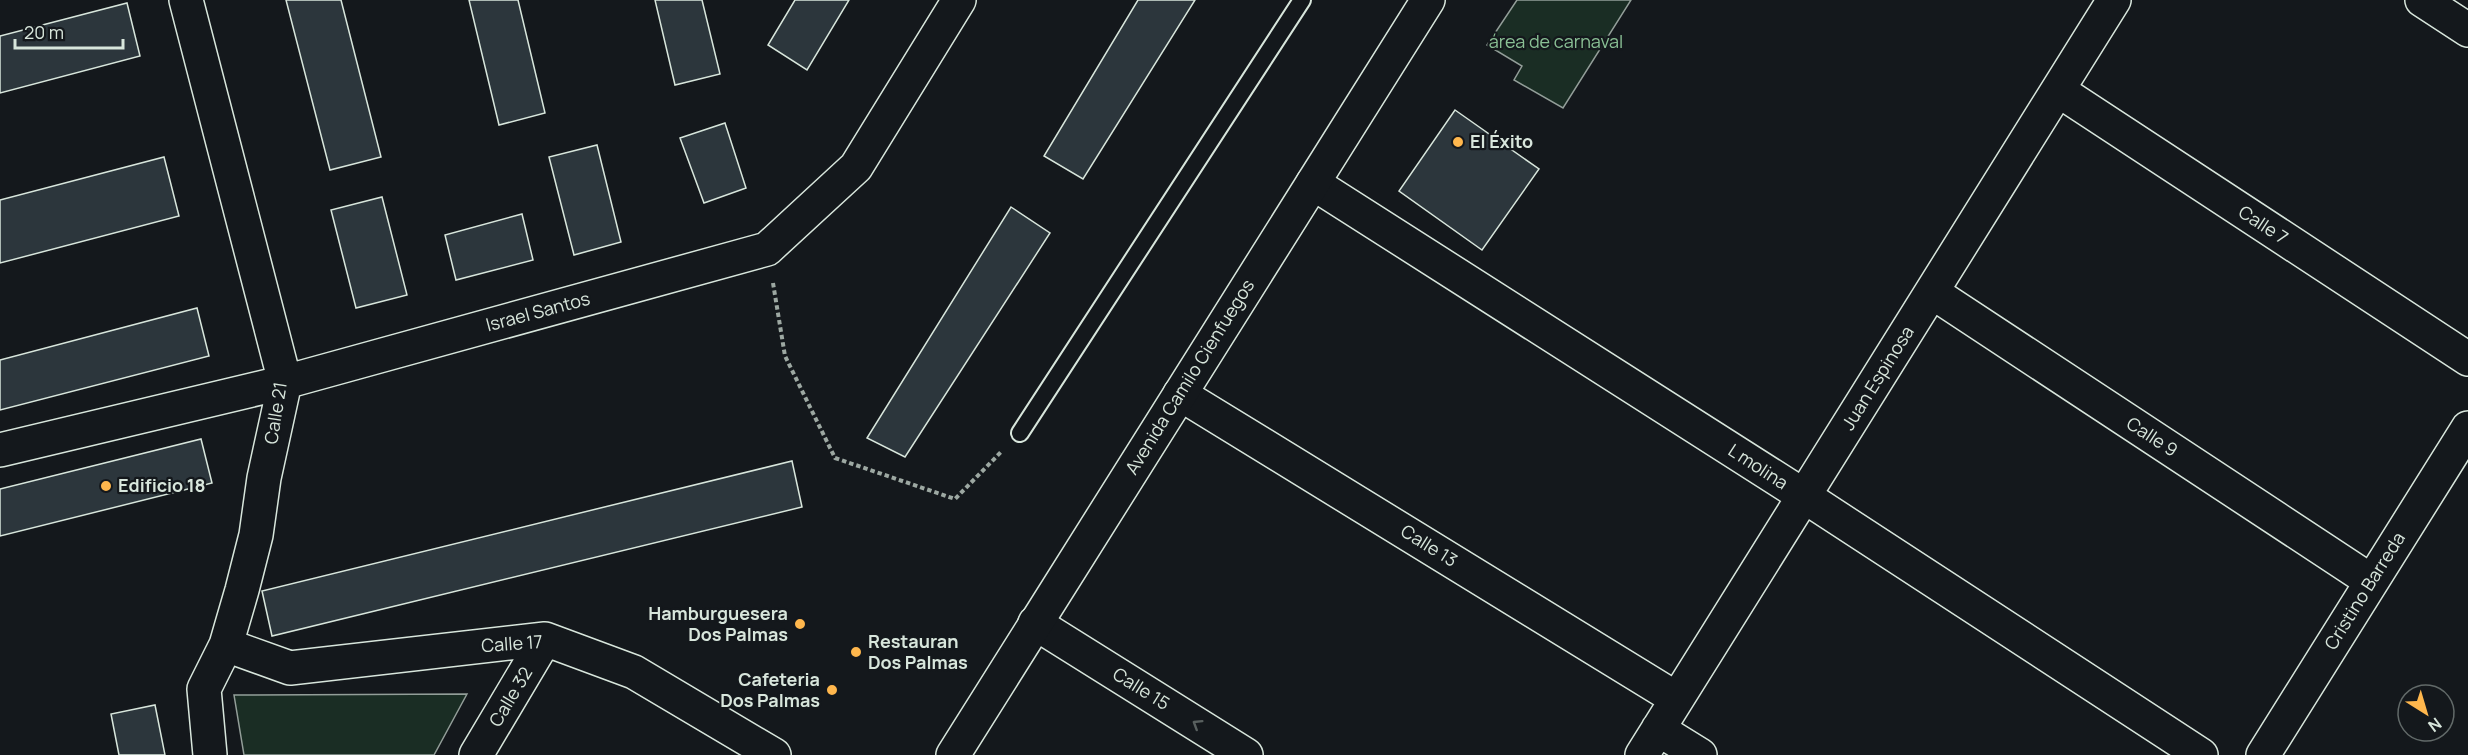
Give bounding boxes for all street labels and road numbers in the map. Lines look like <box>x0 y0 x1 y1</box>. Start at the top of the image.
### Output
street label: Calle 7 <box>2234 199 2293 249</box>
street label: Avenida Camilo Cienfuegos <box>1119 274 1259 479</box>
street label: Israel Santos <box>483 286 592 336</box>
street label: Juan Espinosa <box>1836 321 1919 434</box>
street label: Calle 21 <box>258 380 292 446</box>
street label: Calle 9 <box>2122 411 2183 462</box>
street label: L molina <box>1724 438 1793 494</box>
street label: Calle 13 <box>1397 518 1462 572</box>
street label: Cristino Barreda <box>2318 527 2410 654</box>
street label: Calle 17 <box>480 629 543 657</box>
street label: Calle 15 <box>1109 661 1175 715</box>
street label: Calle 32 <box>483 662 537 731</box>

